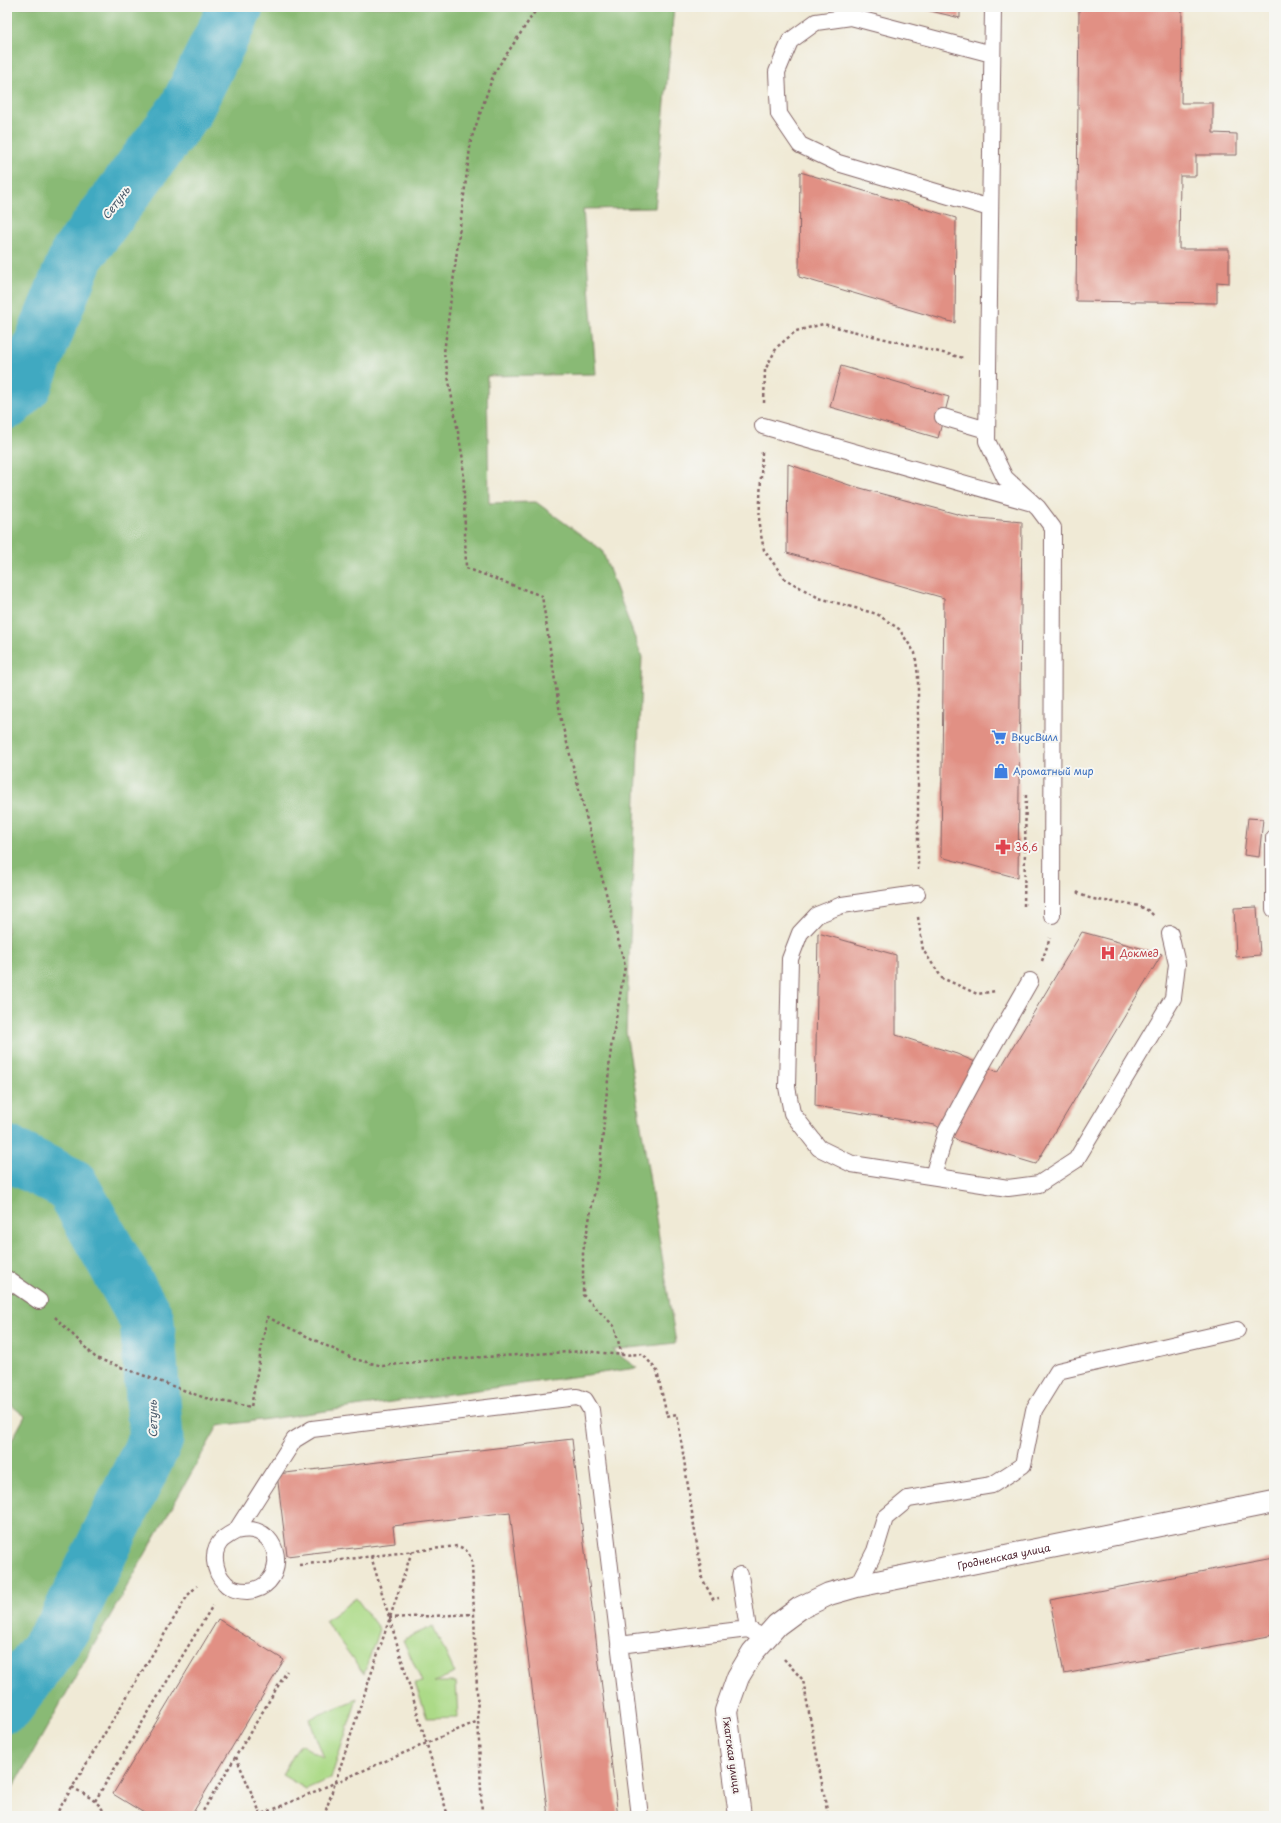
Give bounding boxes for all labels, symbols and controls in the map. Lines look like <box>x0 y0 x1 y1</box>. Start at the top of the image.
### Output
water label: Сетунь <box>97 181 135 223</box>
supermarket icon: ВкусВилл <box>990 728 1008 746</box>
place label: ВкусВилл <box>1011 729 1058 745</box>
shop icon: Ароматный мир <box>992 762 1010 780</box>
place label: Ароматный мир <box>1013 763 1093 778</box>
pharmacy icon: 36,6 <box>994 838 1012 856</box>
place label: 36,6 <box>1015 839 1038 854</box>
hospital icon: Докмед <box>1099 944 1117 962</box>
place label: Докмед <box>1119 945 1159 960</box>
water label: Сетунь <box>144 1399 161 1438</box>
street label: Гродненская улица <box>956 1539 1052 1573</box>
street label: Гжатская улица <box>720 1716 745 1795</box>

